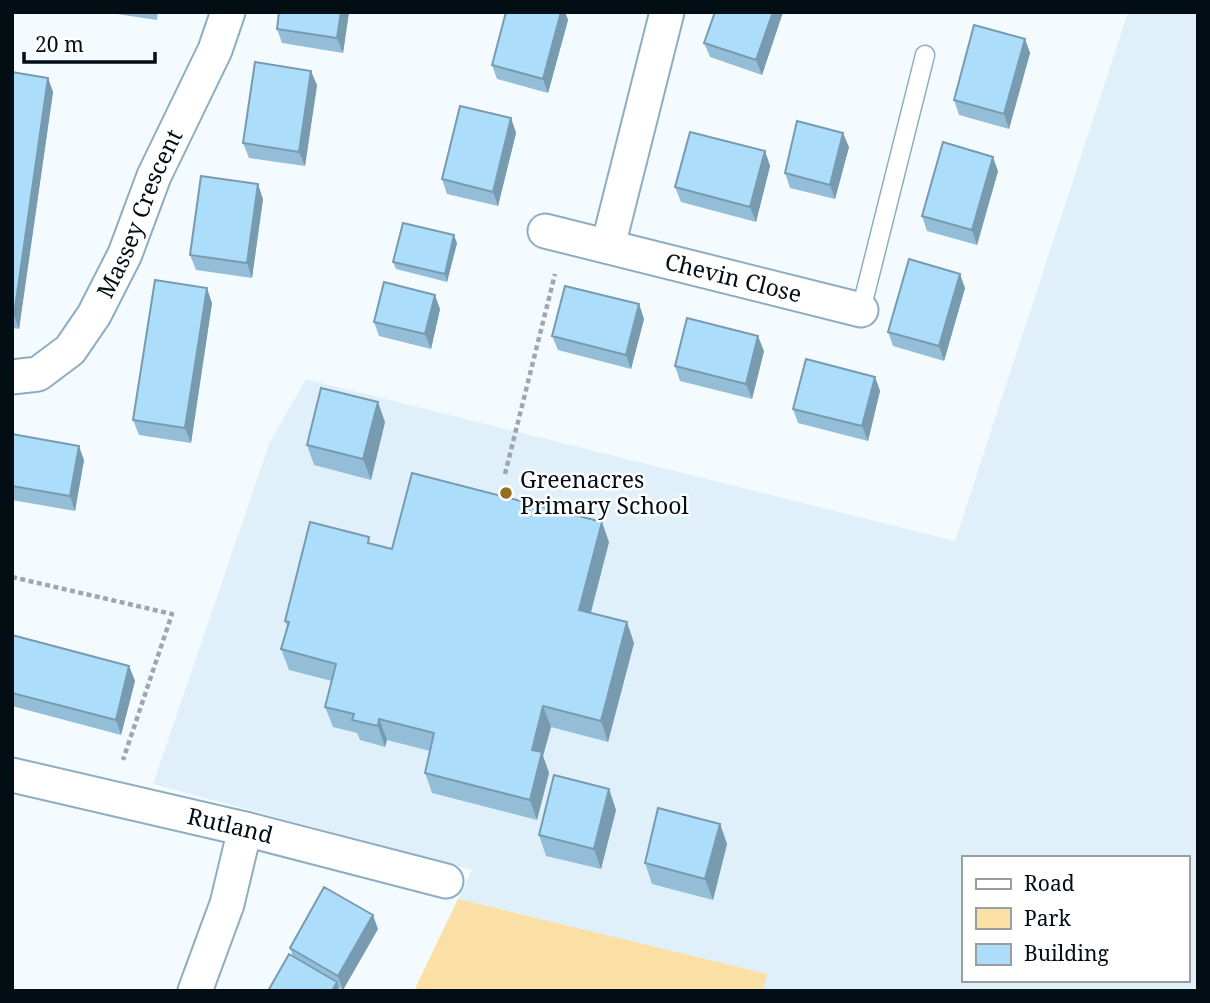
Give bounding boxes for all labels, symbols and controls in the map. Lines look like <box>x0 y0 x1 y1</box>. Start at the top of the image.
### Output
scale bar <box>24 21 156 65</box>
text: 20 m <box>35 30 84 58</box>
street label: Massey Crescent <box>88 123 189 303</box>
street label: Chevin Close <box>662 245 805 310</box>
place label: Greenacres Primary School <box>520 463 689 521</box>
marker: Greenacres Primary School <box>498 485 514 501</box>
street label: Rutland <box>185 799 277 851</box>
legend <box>962 856 1189 982</box>
text: Road <box>1024 869 1075 897</box>
text: Park <box>1024 904 1071 932</box>
text: Building <box>1024 939 1109 967</box>

